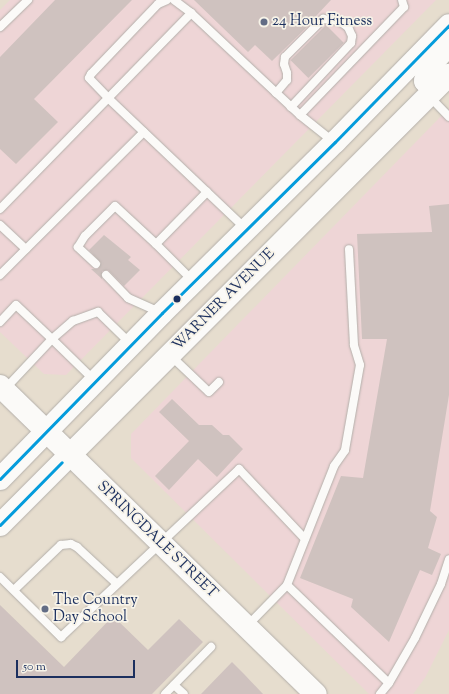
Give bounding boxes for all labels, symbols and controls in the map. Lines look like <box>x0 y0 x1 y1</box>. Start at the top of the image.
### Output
place label: 24 Hour Fitness <box>272 13 372 31</box>
marker: 24 Hour Fitness <box>259 17 269 27</box>
street label: WARNER AVENUE <box>169 245 279 355</box>
unlabelled marker <box>172 294 182 304</box>
street label: SPRINGDALE STREET <box>93 478 221 602</box>
place label: The Country Day School <box>53 591 138 626</box>
marker: The Country Day School <box>40 604 50 614</box>
scale bar <box>18 652 137 678</box>
text: 50 m <box>23 658 46 676</box>

